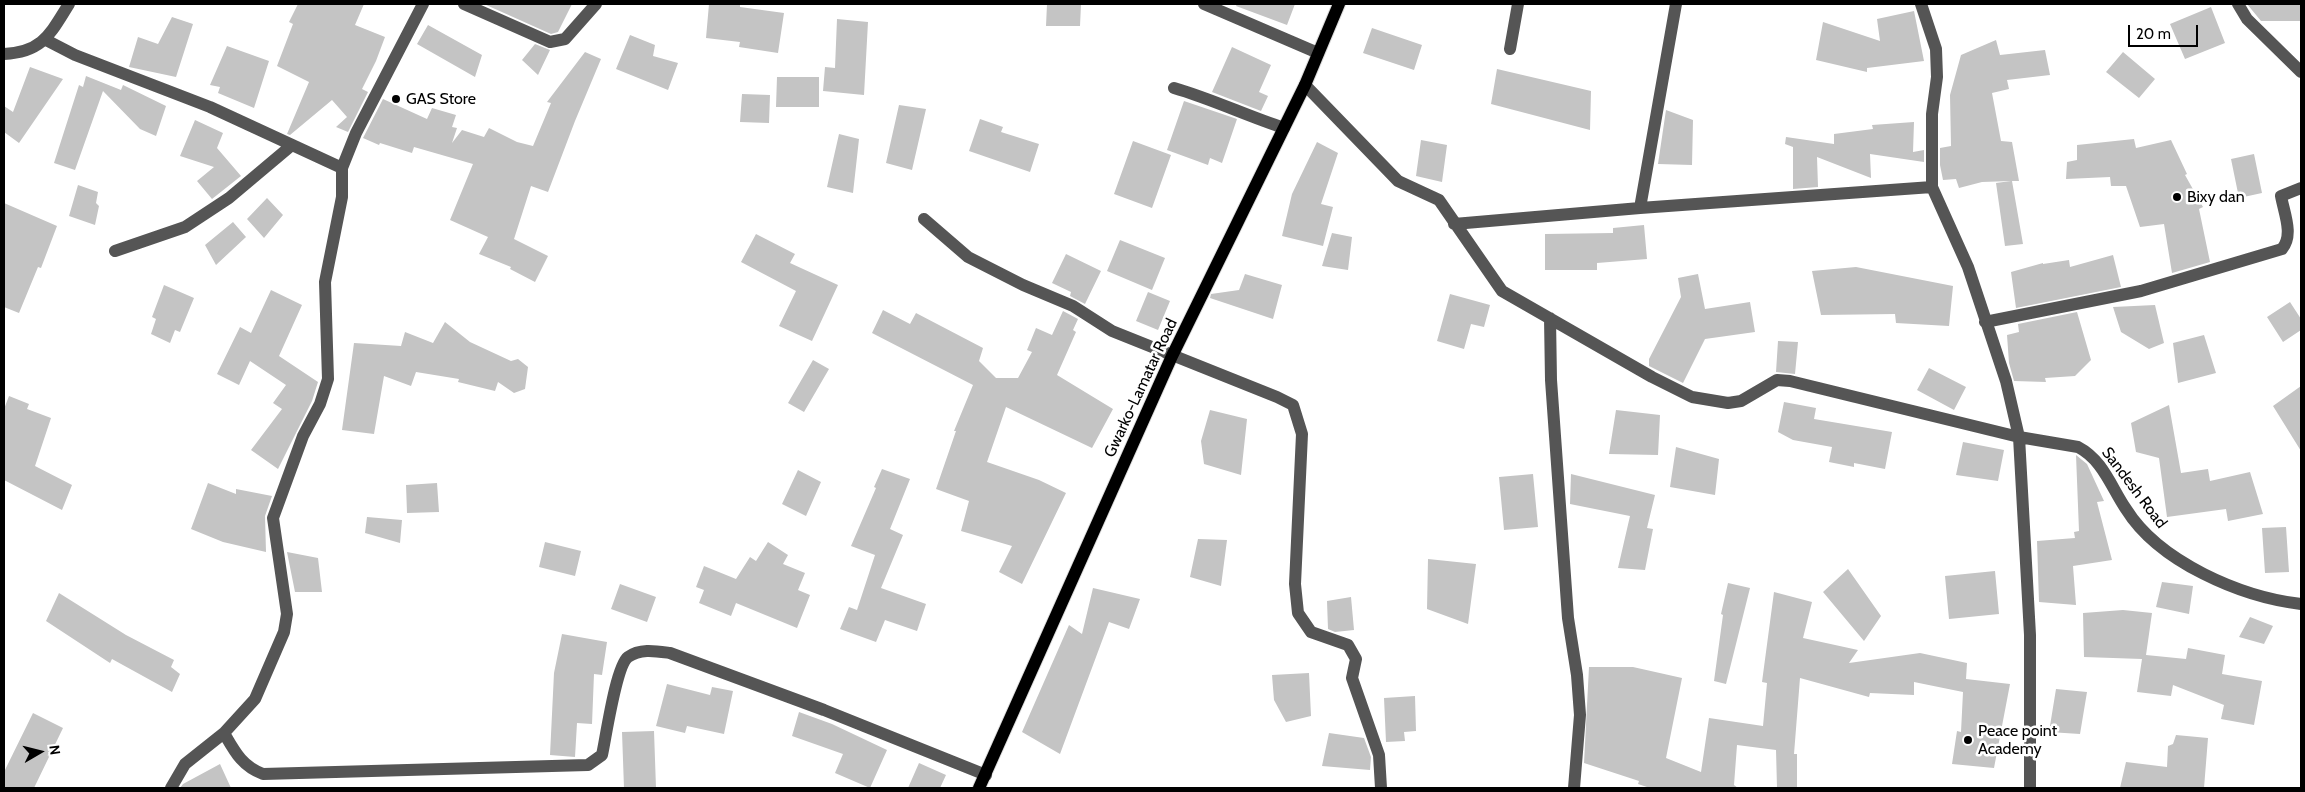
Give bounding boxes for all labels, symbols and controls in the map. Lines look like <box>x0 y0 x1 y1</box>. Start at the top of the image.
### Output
scale bar <box>2130 15 2200 47</box>
text: 20 m <box>2136 25 2171 43</box>
place label: GAS Store <box>406 89 476 109</box>
marker: GAS Store <box>390 93 402 105</box>
place label: Bixy dan <box>2187 187 2245 207</box>
marker: Bixy dan <box>2171 191 2183 203</box>
street label: Gwarko-Lamatar Road <box>1100 316 1182 460</box>
street label: Sandesh Road <box>2097 444 2171 532</box>
place label: Peace point Academy <box>1978 721 2057 759</box>
north arrow <box>15 727 65 777</box>
marker: Peace point Academy <box>1962 734 1974 746</box>
text: N <box>45 744 64 756</box>

